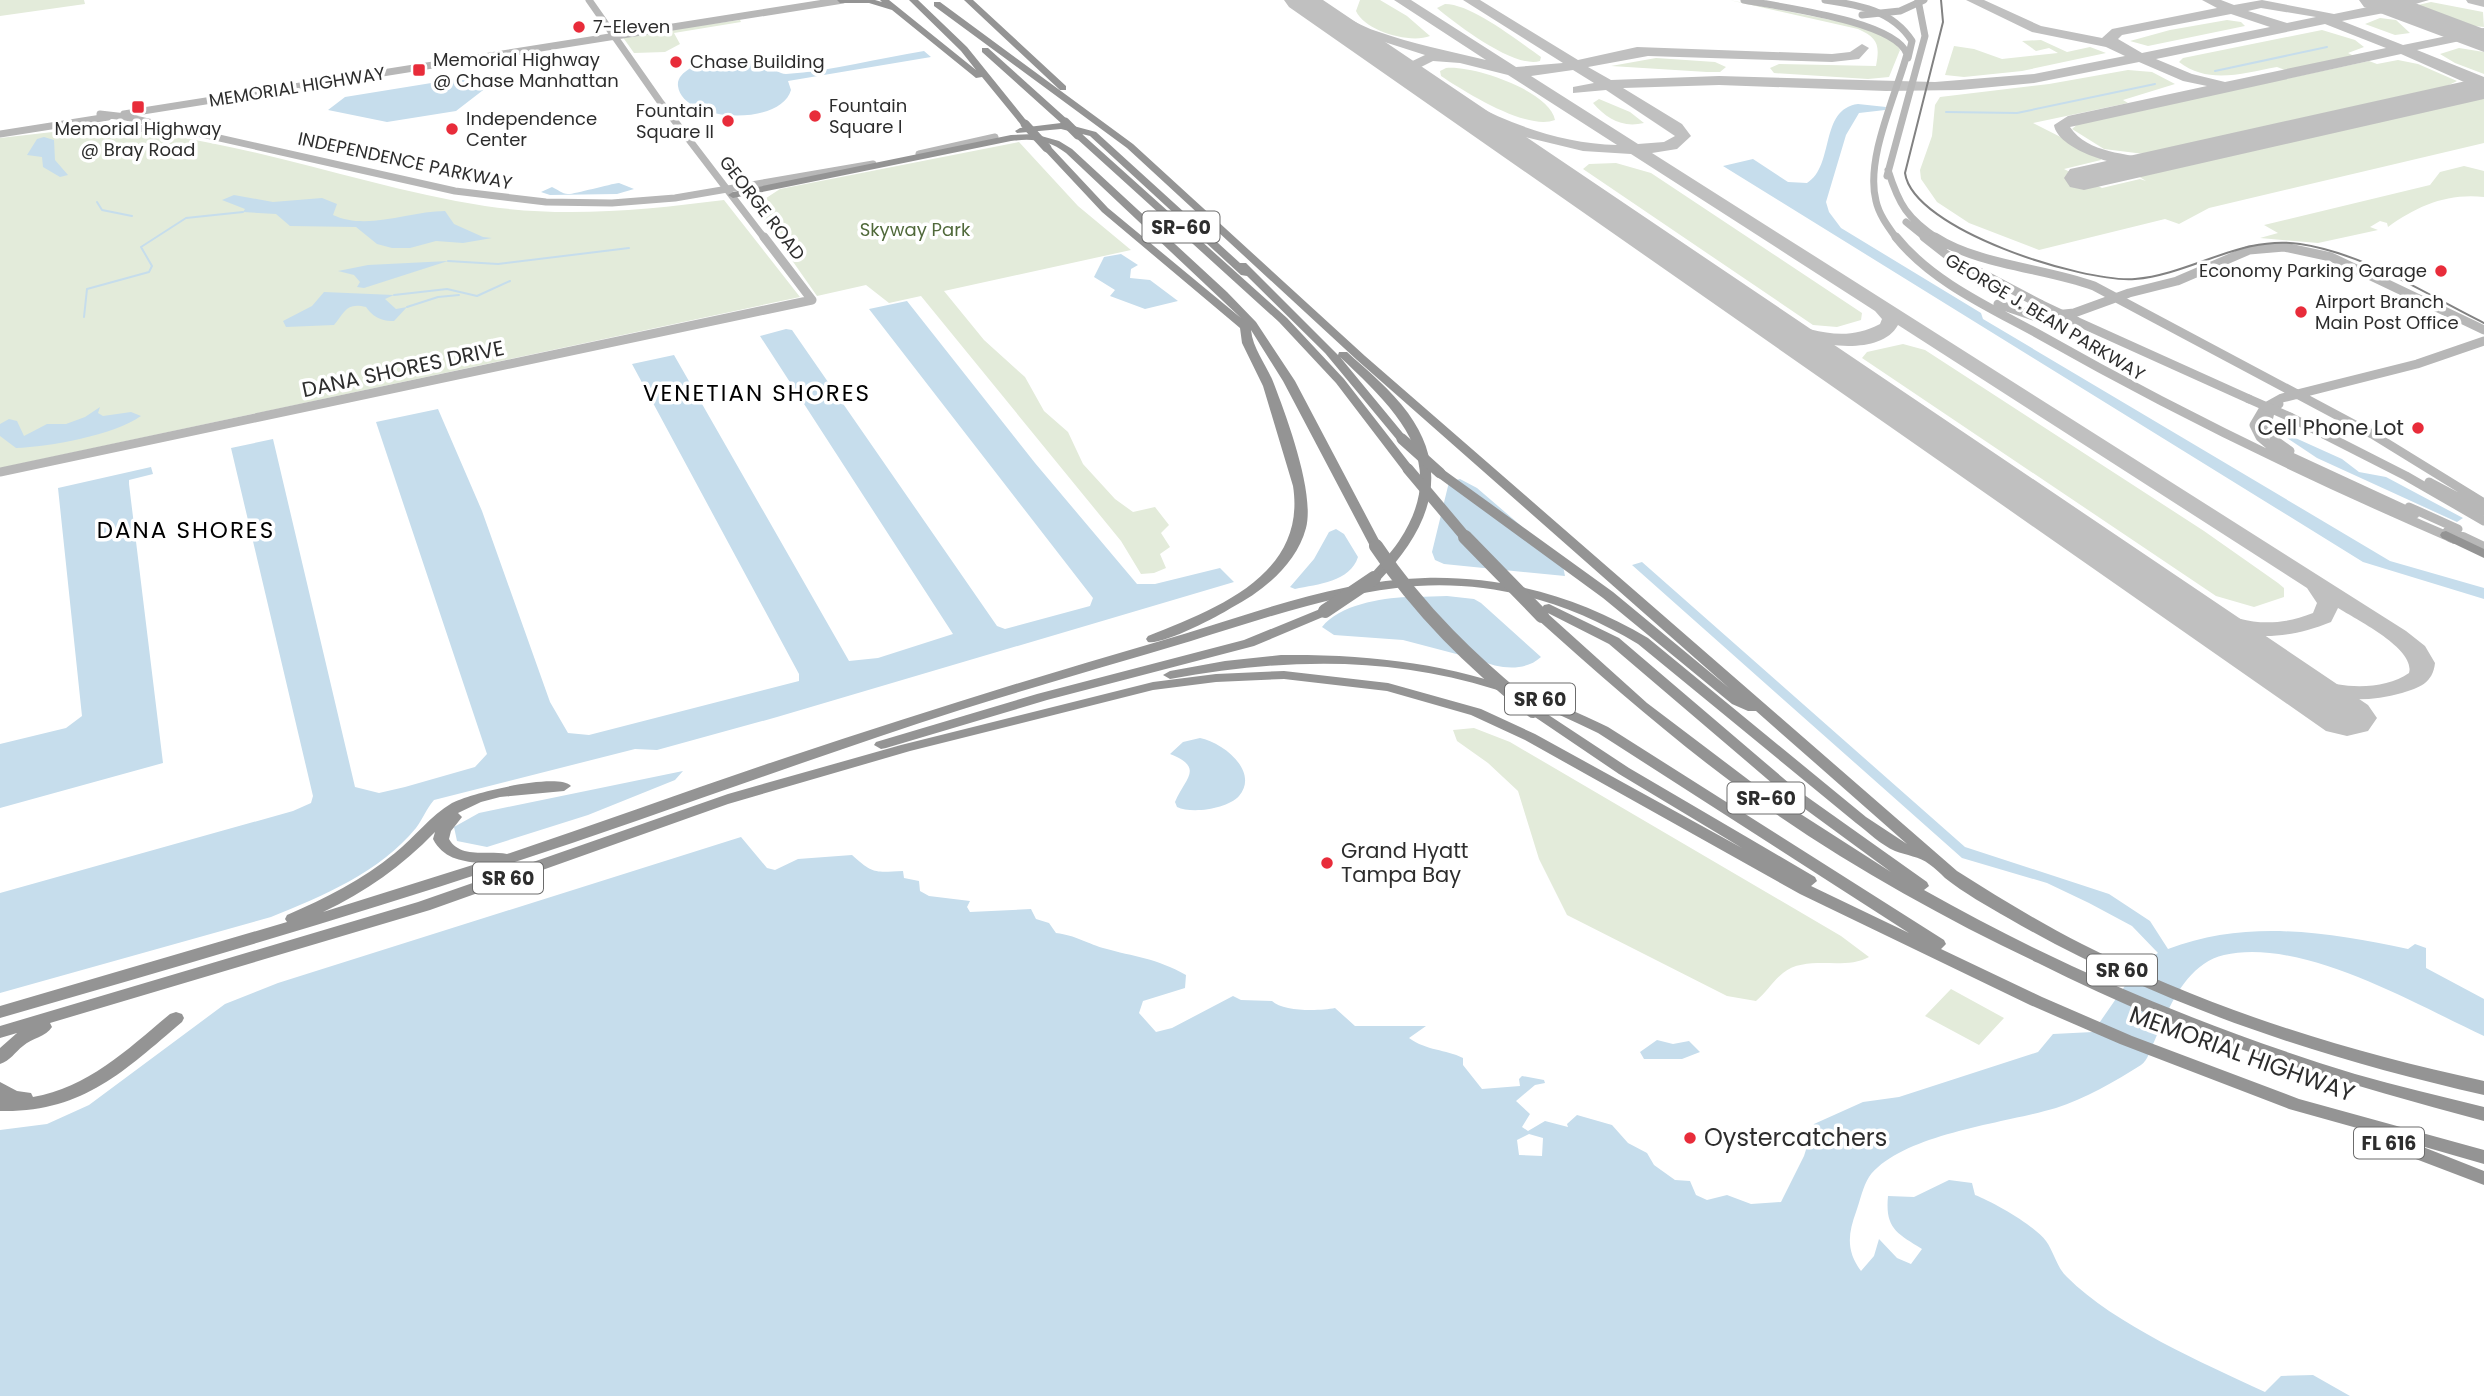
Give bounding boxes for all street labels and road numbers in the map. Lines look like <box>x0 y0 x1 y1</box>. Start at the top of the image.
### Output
street label: MEMORIAL HIGHWAY <box>207 60 387 113</box>
street label: INDEPENDENCE PARKWAY <box>296 126 515 196</box>
street label: GEORGE ROAD <box>714 150 811 265</box>
road number: SR-60 <box>1142 212 1220 243</box>
street label: GEORGE J. BEAN PARKWAY <box>1941 247 2150 386</box>
street label: DANA SHORES DRIVE <box>299 333 507 404</box>
road number: SR 60 <box>1505 684 1575 714</box>
road number: SR-60 <box>1728 782 1804 814</box>
road number: SR 60 <box>473 862 543 894</box>
road number: SR 60 <box>2087 954 2157 986</box>
street label: MEMORIAL HIGHWAY <box>2125 997 2359 1110</box>
road number: FL 616 <box>2354 1128 2424 1158</box>

